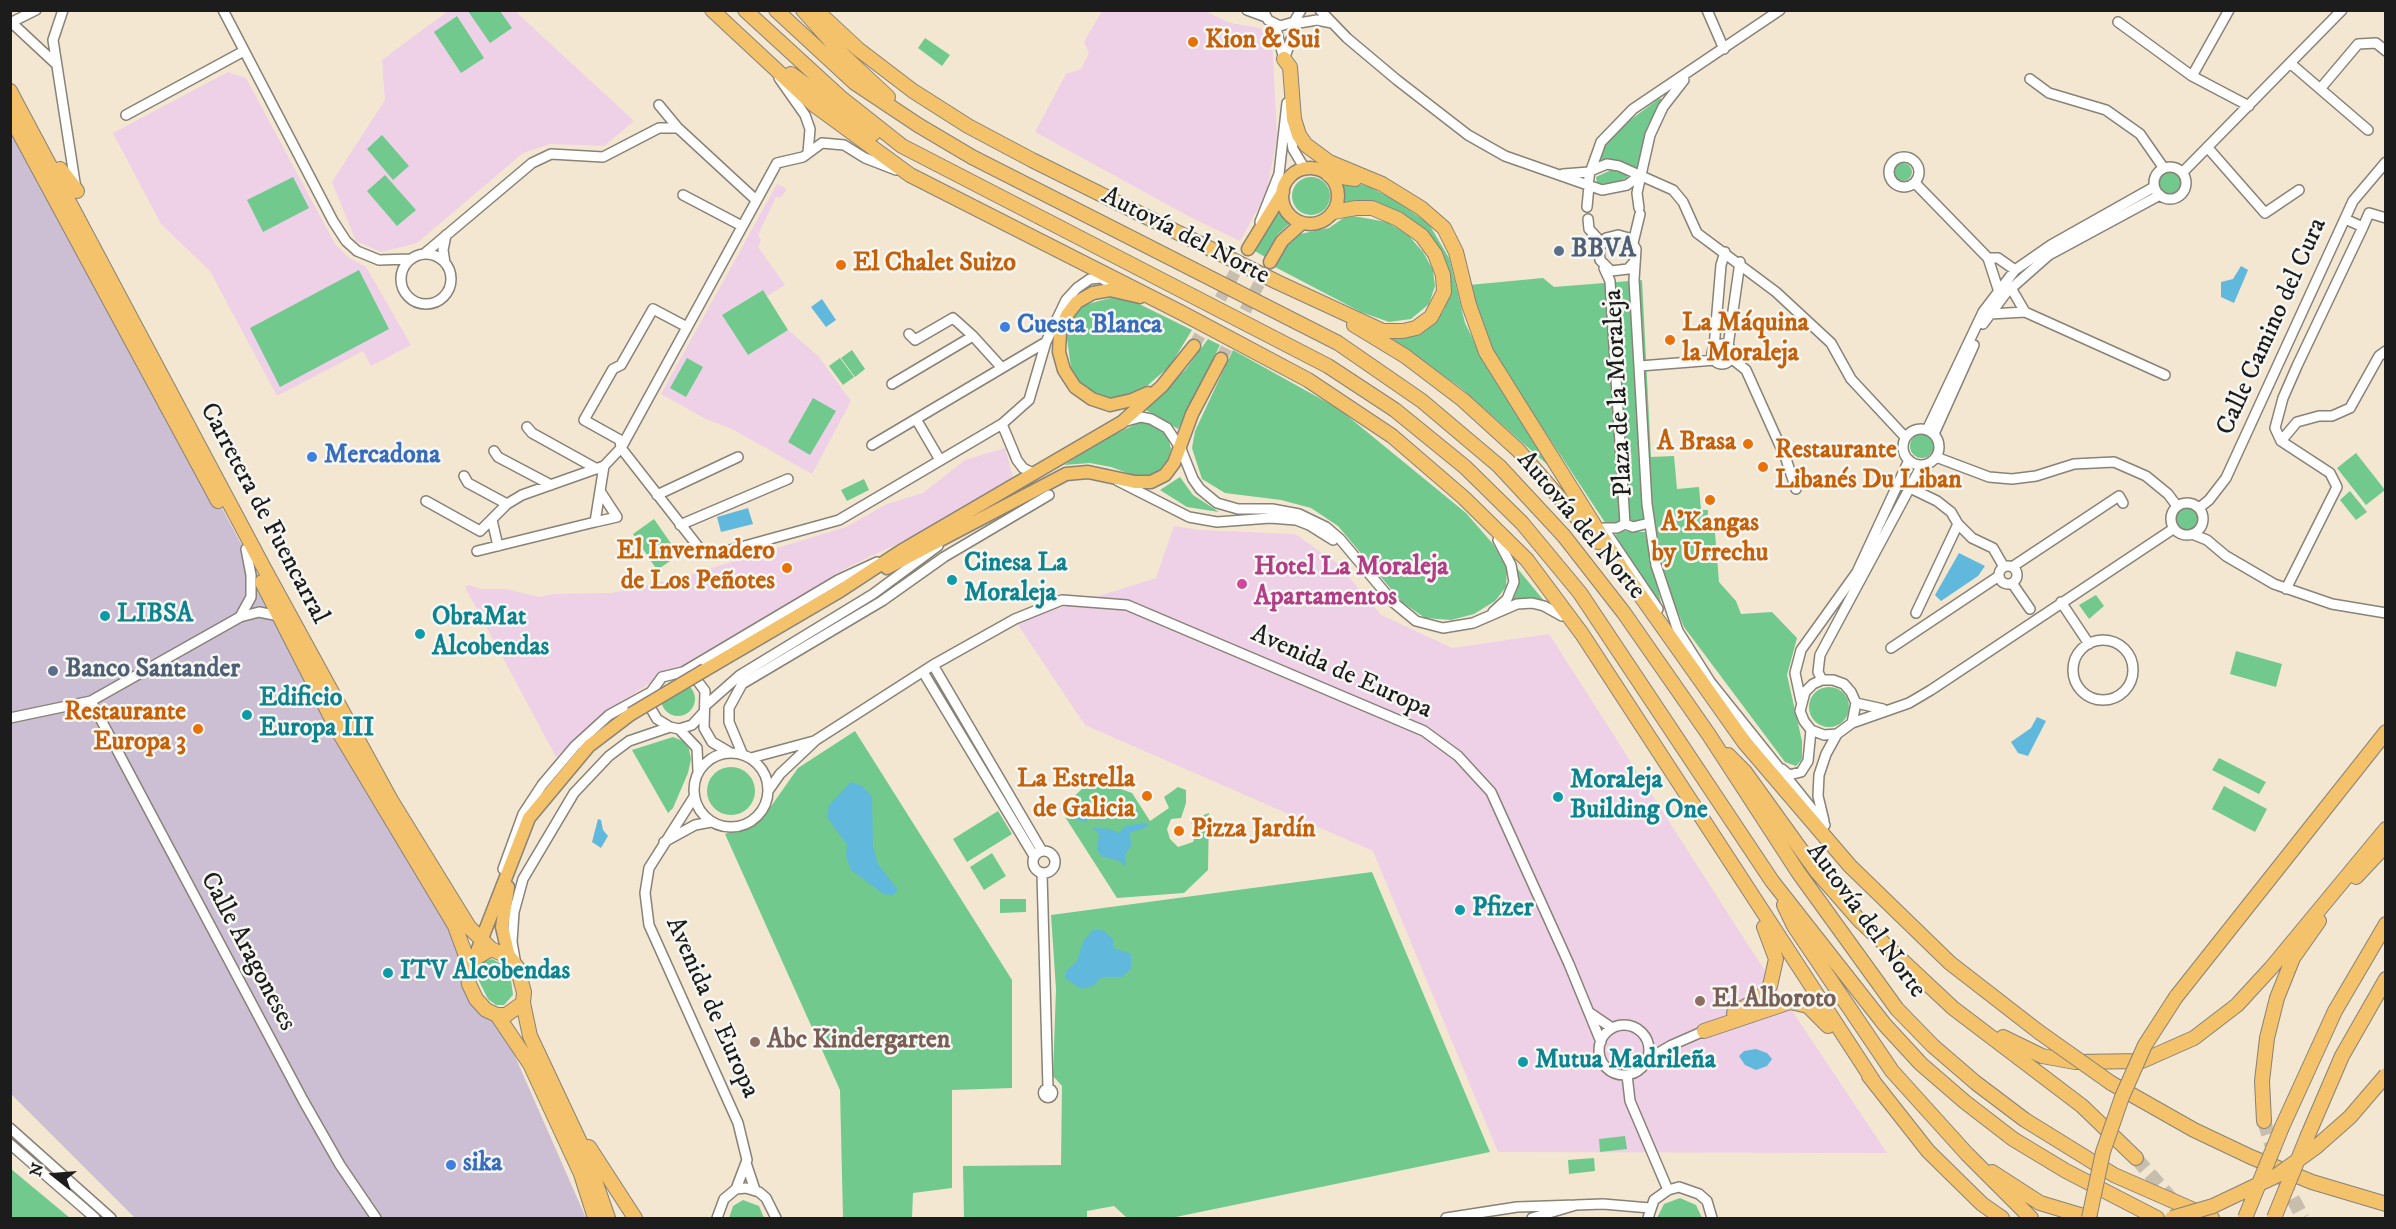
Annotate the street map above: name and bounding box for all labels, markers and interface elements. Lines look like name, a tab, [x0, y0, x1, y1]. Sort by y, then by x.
place label: Kion & Sui	[1205, 26, 1320, 58]
marker: Kion & Sui	[1186, 35, 1200, 49]
street label: Autovía del Norte	[1096, 181, 1274, 293]
street label: Calle Camino del Cura	[2211, 214, 2335, 440]
place label: BBVA	[1571, 235, 1636, 267]
marker: BBVA	[1552, 244, 1566, 258]
place label: El Chalet Suizo	[853, 249, 1016, 281]
marker: El Chalet Suizo	[834, 258, 848, 272]
street label: Plaza de la Moraleja	[1599, 288, 1641, 498]
place label: La Máquina la Moraleja	[1682, 309, 1809, 370]
place label: Cuesta Blanca	[1017, 311, 1162, 343]
marker: Cuesta Blanca	[998, 320, 1012, 334]
marker: La Máquina la Moraleja	[1663, 333, 1677, 347]
street label: Carretera de Fuencarral	[192, 398, 334, 630]
place label: A Brasa	[1657, 428, 1736, 460]
place label: Restaurante Libanés Du Liban	[1775, 436, 1962, 497]
marker: A Brasa	[1741, 437, 1755, 451]
place label: Mercadona	[324, 441, 440, 473]
street label: Autovía del Norte	[1509, 445, 1651, 607]
marker: Mercadona	[305, 450, 319, 464]
marker: Restaurante Libanés Du Liban	[1756, 460, 1770, 474]
marker: A'Kangas by Urrechu	[1703, 493, 1717, 507]
place label: A'Kangas by Urrechu	[1652, 509, 1768, 570]
place label: El Invernadero de Los Peñotes	[617, 537, 775, 598]
place label: Cinesa La Moraleja	[964, 549, 1067, 610]
place label: Hotel La Moraleja Apartamentos	[1254, 553, 1448, 614]
marker: El Invernadero de Los Peñotes	[780, 561, 794, 575]
marker: Cinesa La Moraleja	[945, 573, 959, 587]
marker: Hotel La Moraleja Apartamentos	[1235, 577, 1249, 591]
place label: LIBSA	[117, 600, 193, 632]
place label: ObraMat Alcobendas	[432, 603, 549, 664]
marker: LIBSA	[98, 609, 112, 623]
street label: Avenida de Europa	[1246, 619, 1436, 727]
marker: ObraMat Alcobendas	[413, 627, 427, 641]
place label: Banco Santander	[65, 655, 240, 687]
marker: Banco Santander	[46, 664, 60, 678]
place label: Edificio Europa III	[259, 684, 374, 746]
place label: Restaurante Europa 3	[64, 698, 186, 760]
marker: Edificio Europa III	[240, 708, 254, 722]
marker: Restaurante Europa 3	[191, 722, 205, 736]
place label: La Estrella de Galicia	[1017, 765, 1135, 826]
place label: Moraleja Building One	[1570, 766, 1708, 828]
marker: La Estrella de Galicia	[1140, 789, 1154, 803]
marker: Moraleja Building One	[1551, 790, 1565, 804]
place label: Pizza Jardín	[1191, 815, 1316, 847]
marker: Pizza Jardín	[1172, 824, 1186, 838]
street label: Autovía del Norte	[1798, 837, 1932, 1005]
street label: Calle Aragoneses	[192, 867, 302, 1037]
place label: Pfizer	[1472, 894, 1533, 926]
marker: Pfizer	[1453, 903, 1467, 917]
street label: Avenida de Europa	[657, 913, 765, 1103]
place label: ITV Alcobendas	[400, 957, 570, 989]
marker: ITV Alcobendas	[381, 966, 395, 980]
place label: El Alboroto	[1712, 985, 1836, 1017]
marker: El Alboroto	[1693, 994, 1707, 1008]
place label: Abc Kindergarten	[767, 1026, 950, 1058]
marker: Abc Kindergarten	[748, 1035, 762, 1049]
place label: Mutua Madrileña	[1535, 1046, 1716, 1078]
marker: Mutua Madrileña	[1516, 1055, 1530, 1069]
north arrow	[24, 1145, 84, 1205]
place label: sika	[463, 1149, 502, 1181]
marker: sika	[444, 1158, 458, 1172]
text: N	[25, 1161, 48, 1179]

